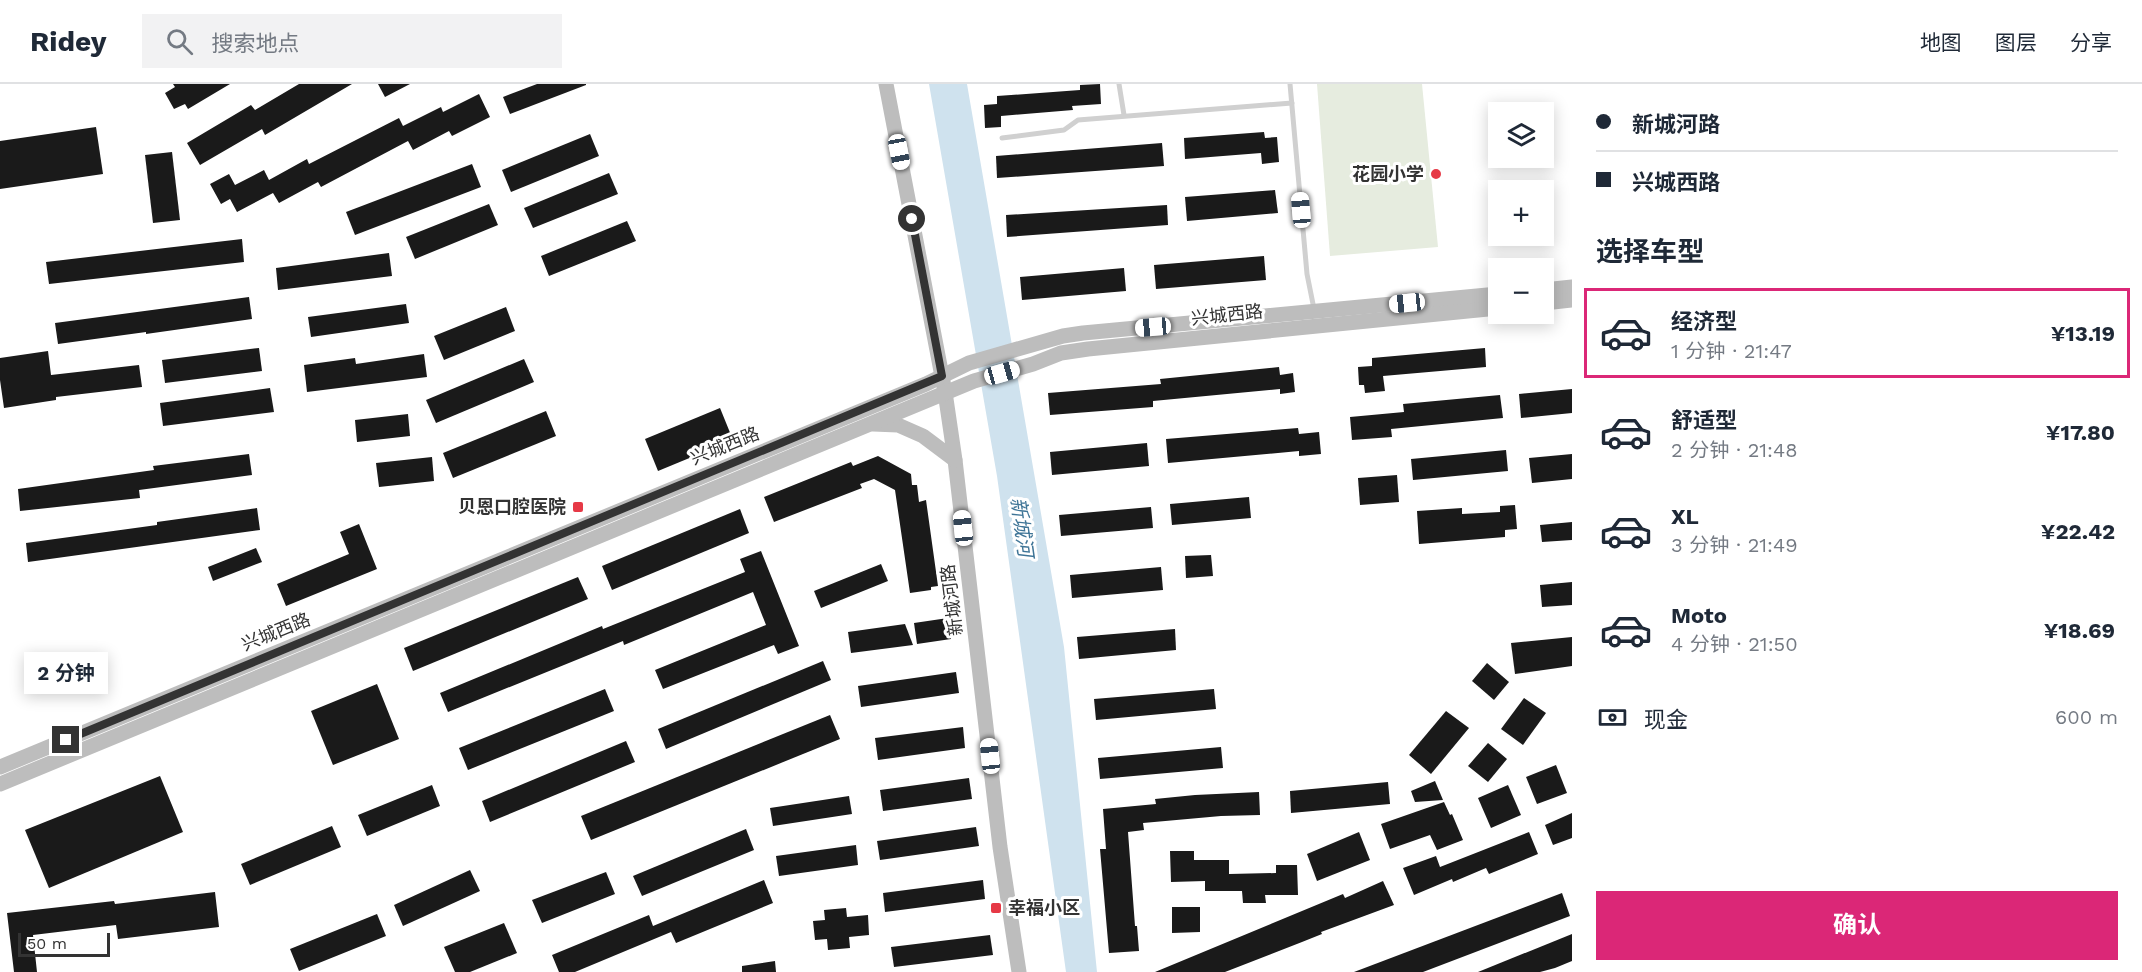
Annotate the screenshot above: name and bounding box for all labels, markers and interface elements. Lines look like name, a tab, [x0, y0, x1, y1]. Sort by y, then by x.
search box	[142, 14, 562, 68]
text: Ridey	[30, 25, 106, 58]
icon: search	[163, 25, 196, 58]
text: 地图	[1920, 30, 1962, 55]
text: 图层	[1995, 30, 2037, 55]
text: 分享	[2070, 30, 2112, 55]
text: 搜索地点	[211, 31, 299, 56]
map controls	[1488, 102, 1554, 324]
button: layers	[1488, 102, 1554, 168]
text: 新城河路	[1632, 112, 1720, 137]
car	[887, 133, 911, 171]
place label: 花园小学	[1352, 163, 1424, 184]
marker: 花园小学	[1429, 167, 1443, 181]
text: 兴城西路	[1632, 170, 1720, 195]
button: +	[1488, 180, 1554, 246]
car	[1290, 191, 1312, 229]
route start	[898, 205, 925, 232]
text: 选择车型	[1596, 236, 1704, 268]
button: −	[1488, 258, 1554, 324]
car	[1388, 292, 1426, 314]
street label: 兴城西路	[1190, 300, 1264, 329]
icon: car	[1599, 306, 1653, 360]
text: 经济型	[1671, 309, 1737, 334]
car	[1134, 316, 1172, 338]
text: ¥13.19	[2051, 321, 2115, 346]
text: 1 分钟 · 21:47	[1671, 339, 1792, 363]
car	[982, 359, 1022, 387]
icon: car	[1599, 405, 1653, 459]
text: 舒适型	[1671, 408, 1737, 433]
text: ¥17.80	[2046, 420, 2115, 445]
street label: 兴城西路	[688, 422, 762, 469]
text: 2 分钟 · 21:48	[1671, 438, 1798, 462]
place label: 贝恩口腔医院	[458, 496, 566, 517]
water label: 新城河	[1006, 496, 1039, 562]
marker: 贝恩口腔医院	[571, 500, 585, 514]
icon: car	[1599, 504, 1653, 558]
text: XL	[1671, 504, 1699, 529]
car	[952, 509, 974, 547]
text: ¥22.42	[2041, 519, 2115, 544]
text: 3 分钟 · 21:49	[1671, 533, 1798, 557]
street label: 新城河路	[937, 563, 966, 637]
icon: car	[1599, 603, 1653, 657]
text: Moto	[1671, 603, 1727, 628]
street label: 兴城西路	[239, 608, 313, 655]
text: ¥18.69	[2044, 618, 2115, 643]
text: 4 分钟 · 21:50	[1671, 632, 1798, 656]
callout: 2 分钟	[24, 653, 108, 695]
text: 2 分钟	[37, 661, 95, 685]
icon: cash	[1596, 701, 1629, 734]
text: 600 m	[2055, 705, 2118, 729]
text: 现金	[1644, 707, 1688, 732]
route end	[52, 726, 79, 753]
car	[979, 737, 1001, 775]
button: 确认	[1596, 891, 2118, 960]
place label: 幸福小区	[1008, 897, 1080, 918]
marker: 幸福小区	[989, 901, 1003, 915]
scale bar	[18, 930, 110, 958]
text: 50 m	[27, 934, 67, 953]

